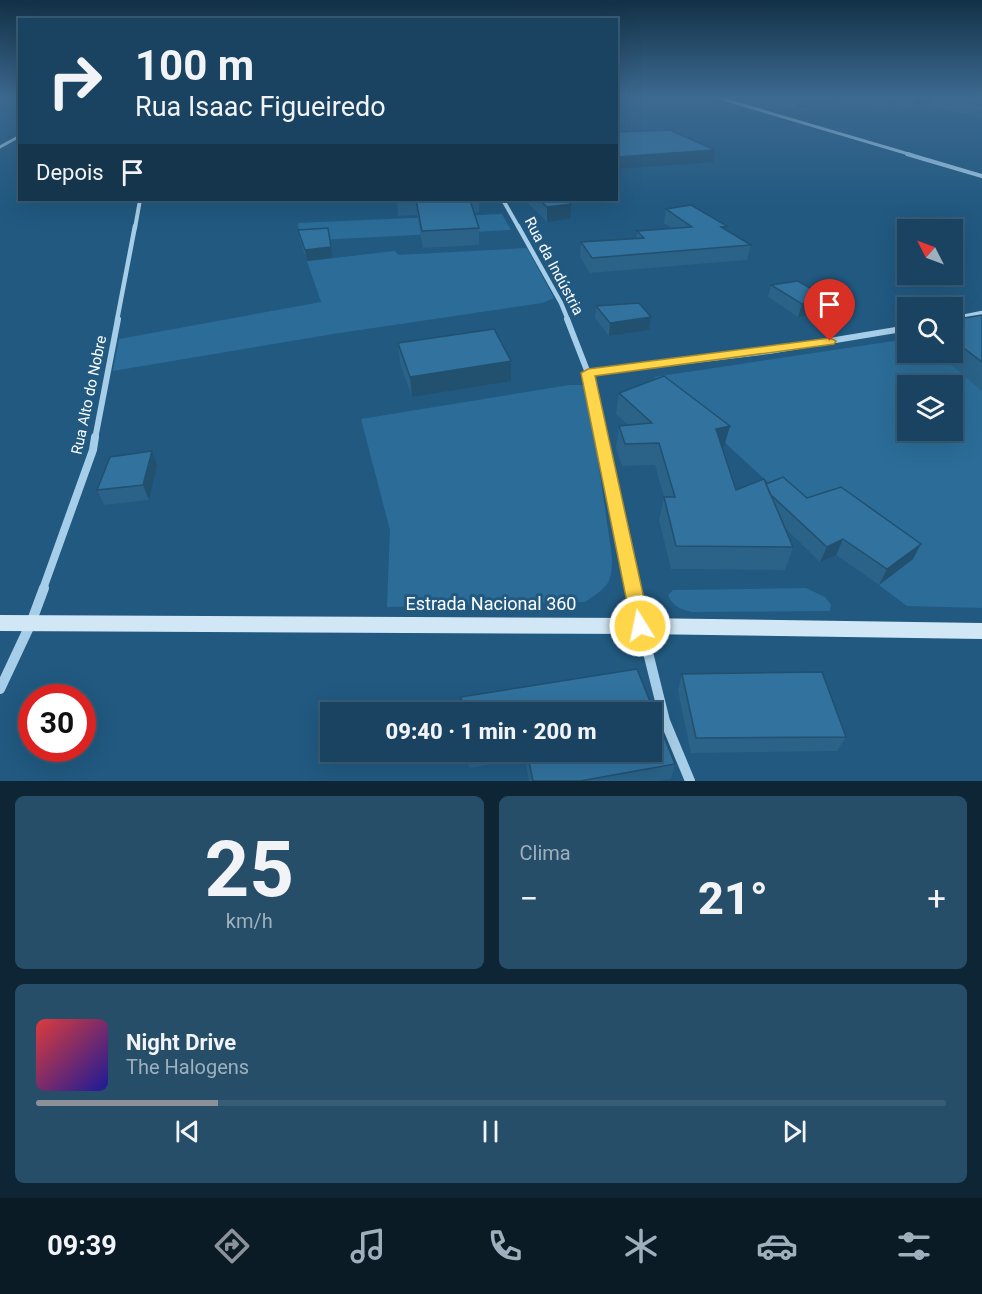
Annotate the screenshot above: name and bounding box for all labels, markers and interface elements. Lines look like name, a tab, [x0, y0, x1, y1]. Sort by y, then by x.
text: 100 m	[135, 41, 254, 90]
icon: right	[36, 42, 114, 120]
text: Rua Isaac Figueiredo	[135, 91, 386, 123]
icon: arrive	[116, 156, 149, 189]
text: Depois	[36, 160, 104, 185]
street label: Rua da Indústria	[521, 214, 587, 318]
north arrow	[897, 219, 963, 285]
map controls	[897, 219, 963, 441]
pin	[804, 279, 855, 341]
icon: arrive	[813, 288, 846, 321]
button: search	[897, 297, 963, 363]
street label: Rua Alto do Nobre	[68, 334, 110, 456]
button: layers	[897, 375, 963, 441]
street label: Estrada Nacional 360	[406, 593, 576, 614]
position arrow	[608, 594, 672, 658]
speed limit sign: 30	[18, 684, 96, 762]
text: 09:40 · 1 min · 200 m	[386, 719, 596, 744]
text: 25	[204, 824, 294, 915]
text: Clima	[520, 841, 571, 865]
text: 21°	[698, 872, 768, 925]
text: −	[520, 879, 538, 918]
text: +	[927, 879, 946, 918]
text: km/h	[226, 909, 273, 933]
text: Night Drive	[126, 1030, 236, 1055]
text: The Halogens	[126, 1055, 249, 1079]
icon: previous	[171, 1115, 204, 1148]
icon: pause	[474, 1115, 507, 1148]
icon: next	[778, 1115, 811, 1148]
icon: directions	[211, 1225, 253, 1267]
icon: music	[347, 1225, 389, 1267]
icon: phone	[484, 1225, 526, 1267]
icon: climate	[620, 1225, 662, 1267]
icon: car	[756, 1225, 798, 1267]
icon: filters	[893, 1225, 935, 1267]
text: 09:39	[47, 1230, 117, 1262]

